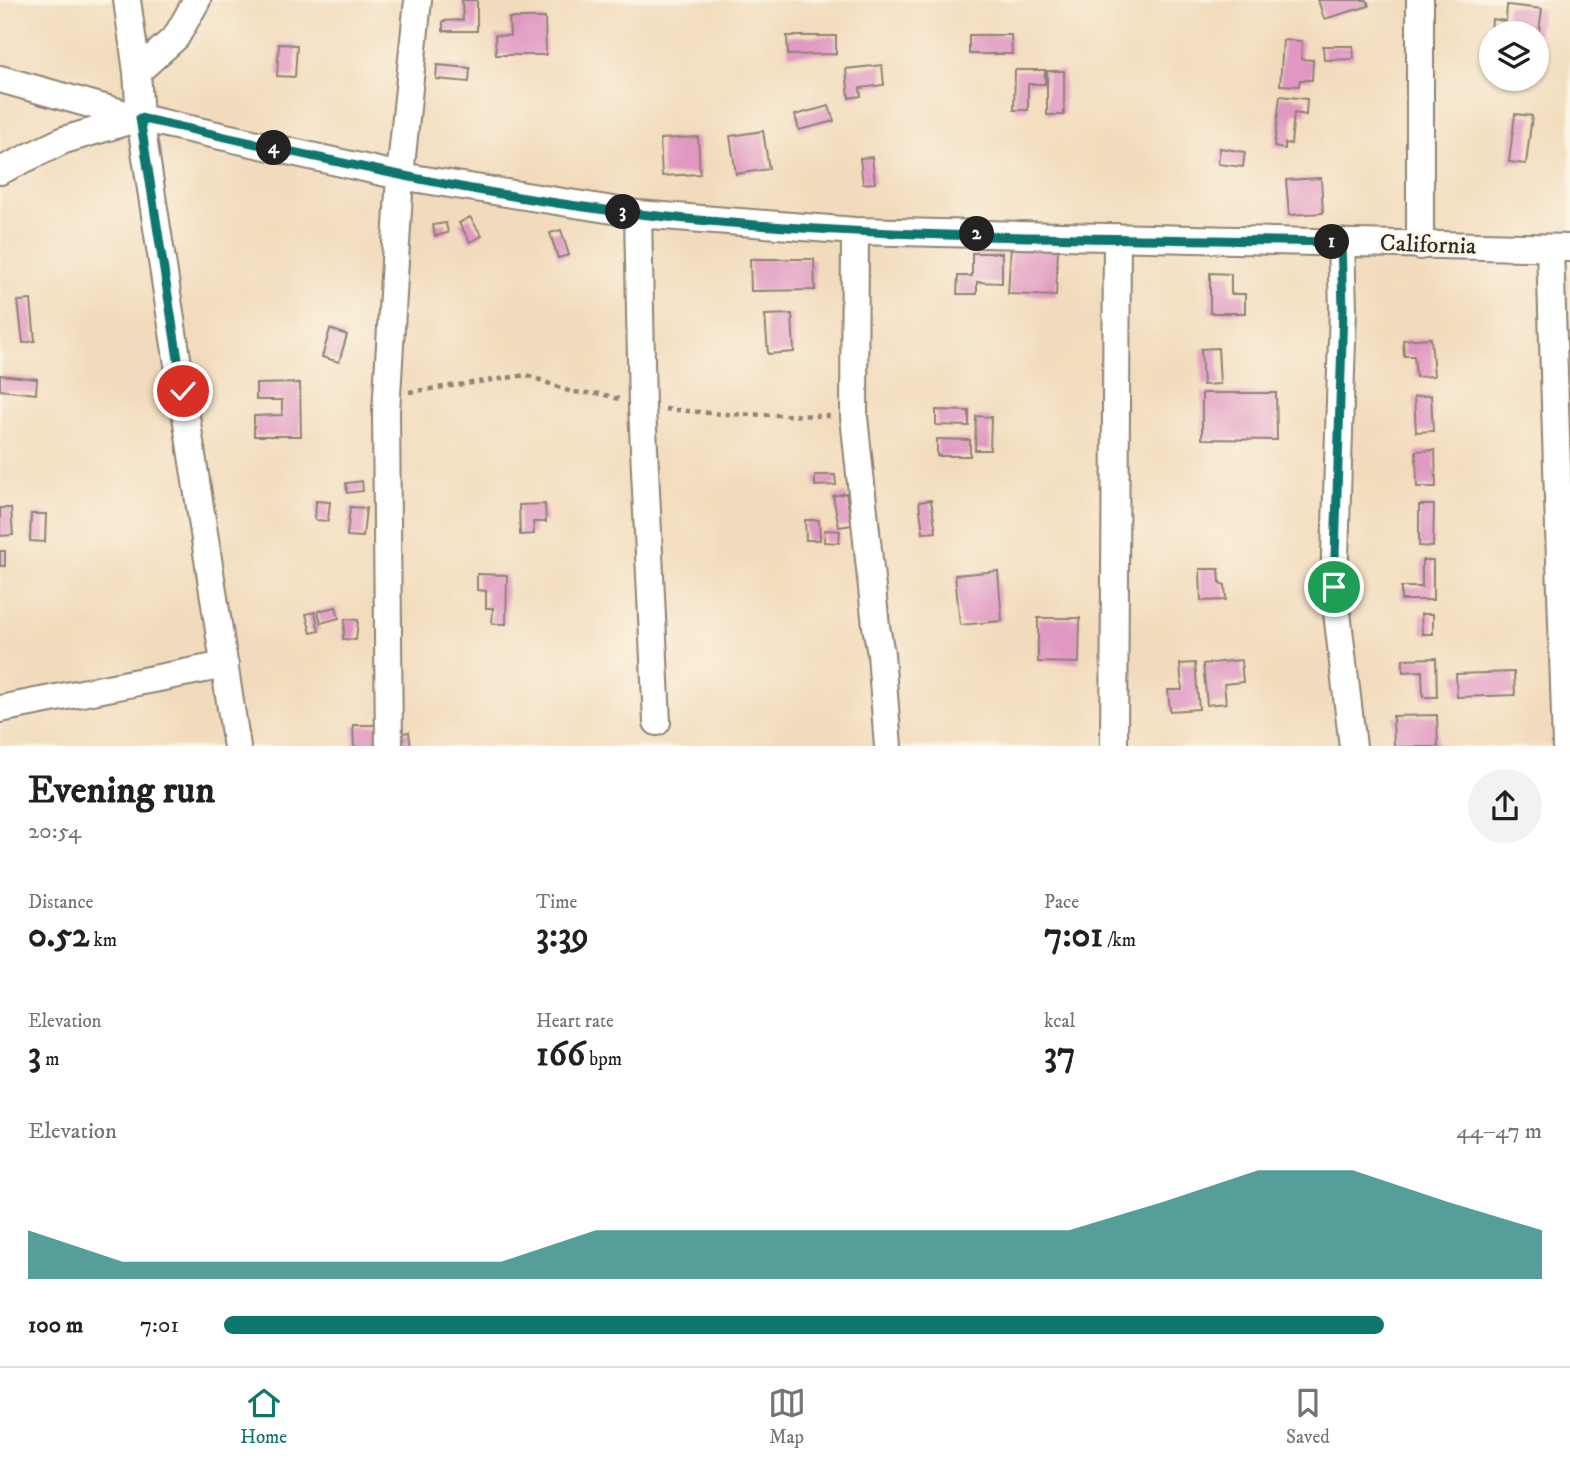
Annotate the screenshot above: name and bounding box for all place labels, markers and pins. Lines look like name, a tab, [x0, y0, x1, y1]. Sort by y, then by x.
pin: 4	[256, 130, 292, 166]
pin: 3	[606, 194, 640, 230]
pin: 2	[960, 216, 995, 252]
pin: 1	[1314, 224, 1350, 260]
pin	[153, 361, 213, 421]
pin	[1304, 557, 1364, 617]

